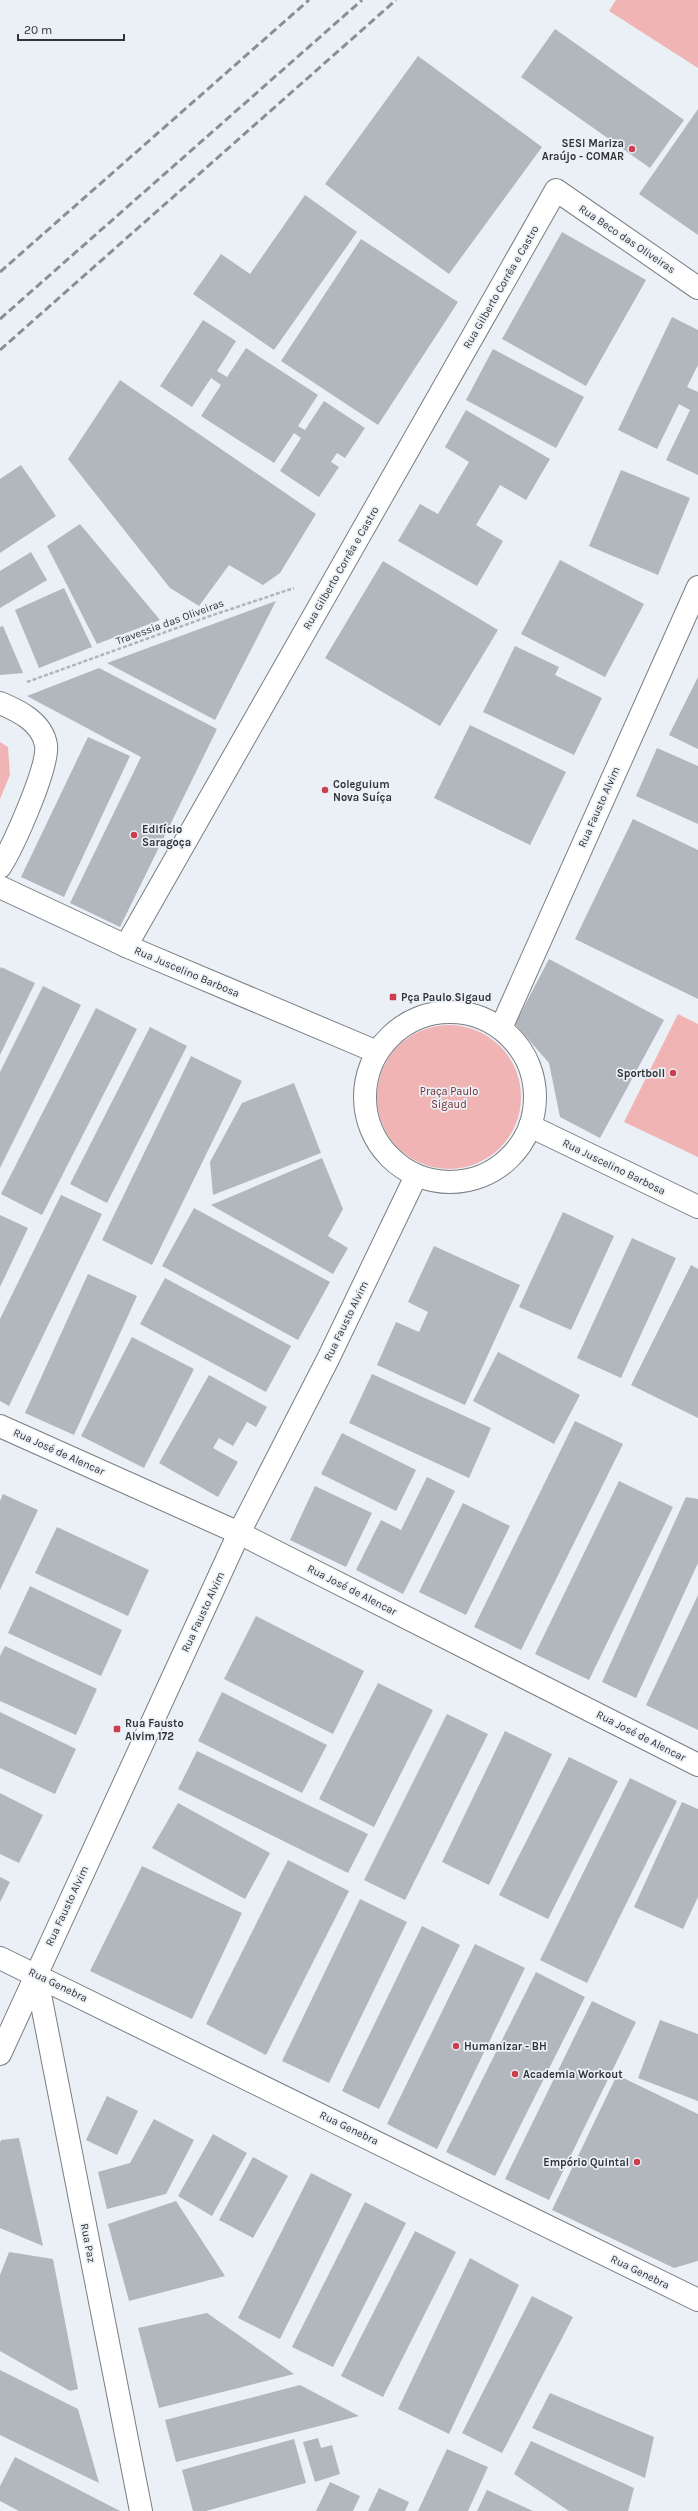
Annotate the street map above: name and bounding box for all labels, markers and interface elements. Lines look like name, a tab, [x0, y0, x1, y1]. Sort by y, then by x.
scale bar	[18, 16, 124, 42]
text: 20 m	[24, 23, 52, 37]
place label: SESI Mariza Araújo - COMAR	[542, 137, 624, 163]
marker: SESI Mariza Araújo - COMAR	[627, 144, 637, 154]
street label: Rua Beco das Oliveiras	[576, 202, 678, 276]
street label: Rua Gilberto Corrêa e Castro	[460, 223, 542, 351]
street label: Rua Gilberto Corrêa e Castro	[300, 504, 382, 632]
street label: Travessia das Oliveiras	[114, 596, 226, 648]
street label: Rua Fausto Alvim	[575, 764, 623, 850]
place label: Coleguium Nova Suíça	[333, 778, 392, 804]
marker: Coleguium Nova Suíça	[320, 785, 330, 795]
place label: Edifício Saragoça	[142, 823, 191, 849]
marker: Edifício Saragoça	[129, 830, 139, 840]
street label: Rua Juscelino Barbosa	[132, 944, 242, 1000]
place label: Pça Paulo Sigaud	[401, 991, 492, 1004]
marker: Pça Paulo Sigaud	[388, 992, 398, 1002]
place label: Sportboll	[617, 1067, 665, 1080]
marker: Sportboll	[668, 1068, 678, 1078]
park label: Praça Paulo Sigaud	[420, 1085, 478, 1111]
street label: Rua Juscelino Barbosa	[560, 1136, 668, 1198]
street label: Rua Fausto Alvim	[321, 1279, 371, 1363]
street label: Rua José de Alencar	[11, 1426, 107, 1478]
street label: Rua José de Alencar	[305, 1562, 399, 1618]
street label: Rua Fausto Alvim	[179, 1570, 227, 1654]
street label: Rua José de Alencar	[594, 1708, 688, 1764]
place label: Rua Fausto Alvim 172	[125, 1717, 184, 1743]
marker: Rua Fausto Alvim 172	[112, 1724, 122, 1734]
street label: Rua Fausto Alvim	[43, 1864, 91, 1948]
street label: Rua Genebra	[27, 1965, 89, 2005]
place label: Humanizar - BH	[464, 2040, 547, 2053]
marker: Humanizar - BH	[451, 2041, 461, 2051]
place label: Academia Workout	[523, 2068, 623, 2081]
marker: Academia Workout	[510, 2069, 520, 2079]
street label: Rua Genebra	[318, 2108, 380, 2148]
place label: Empório Quintal	[543, 2156, 629, 2169]
marker: Empório Quintal	[632, 2157, 642, 2167]
street label: Rua Paz	[78, 2222, 98, 2264]
street label: Rua Genebra	[609, 2252, 671, 2292]

